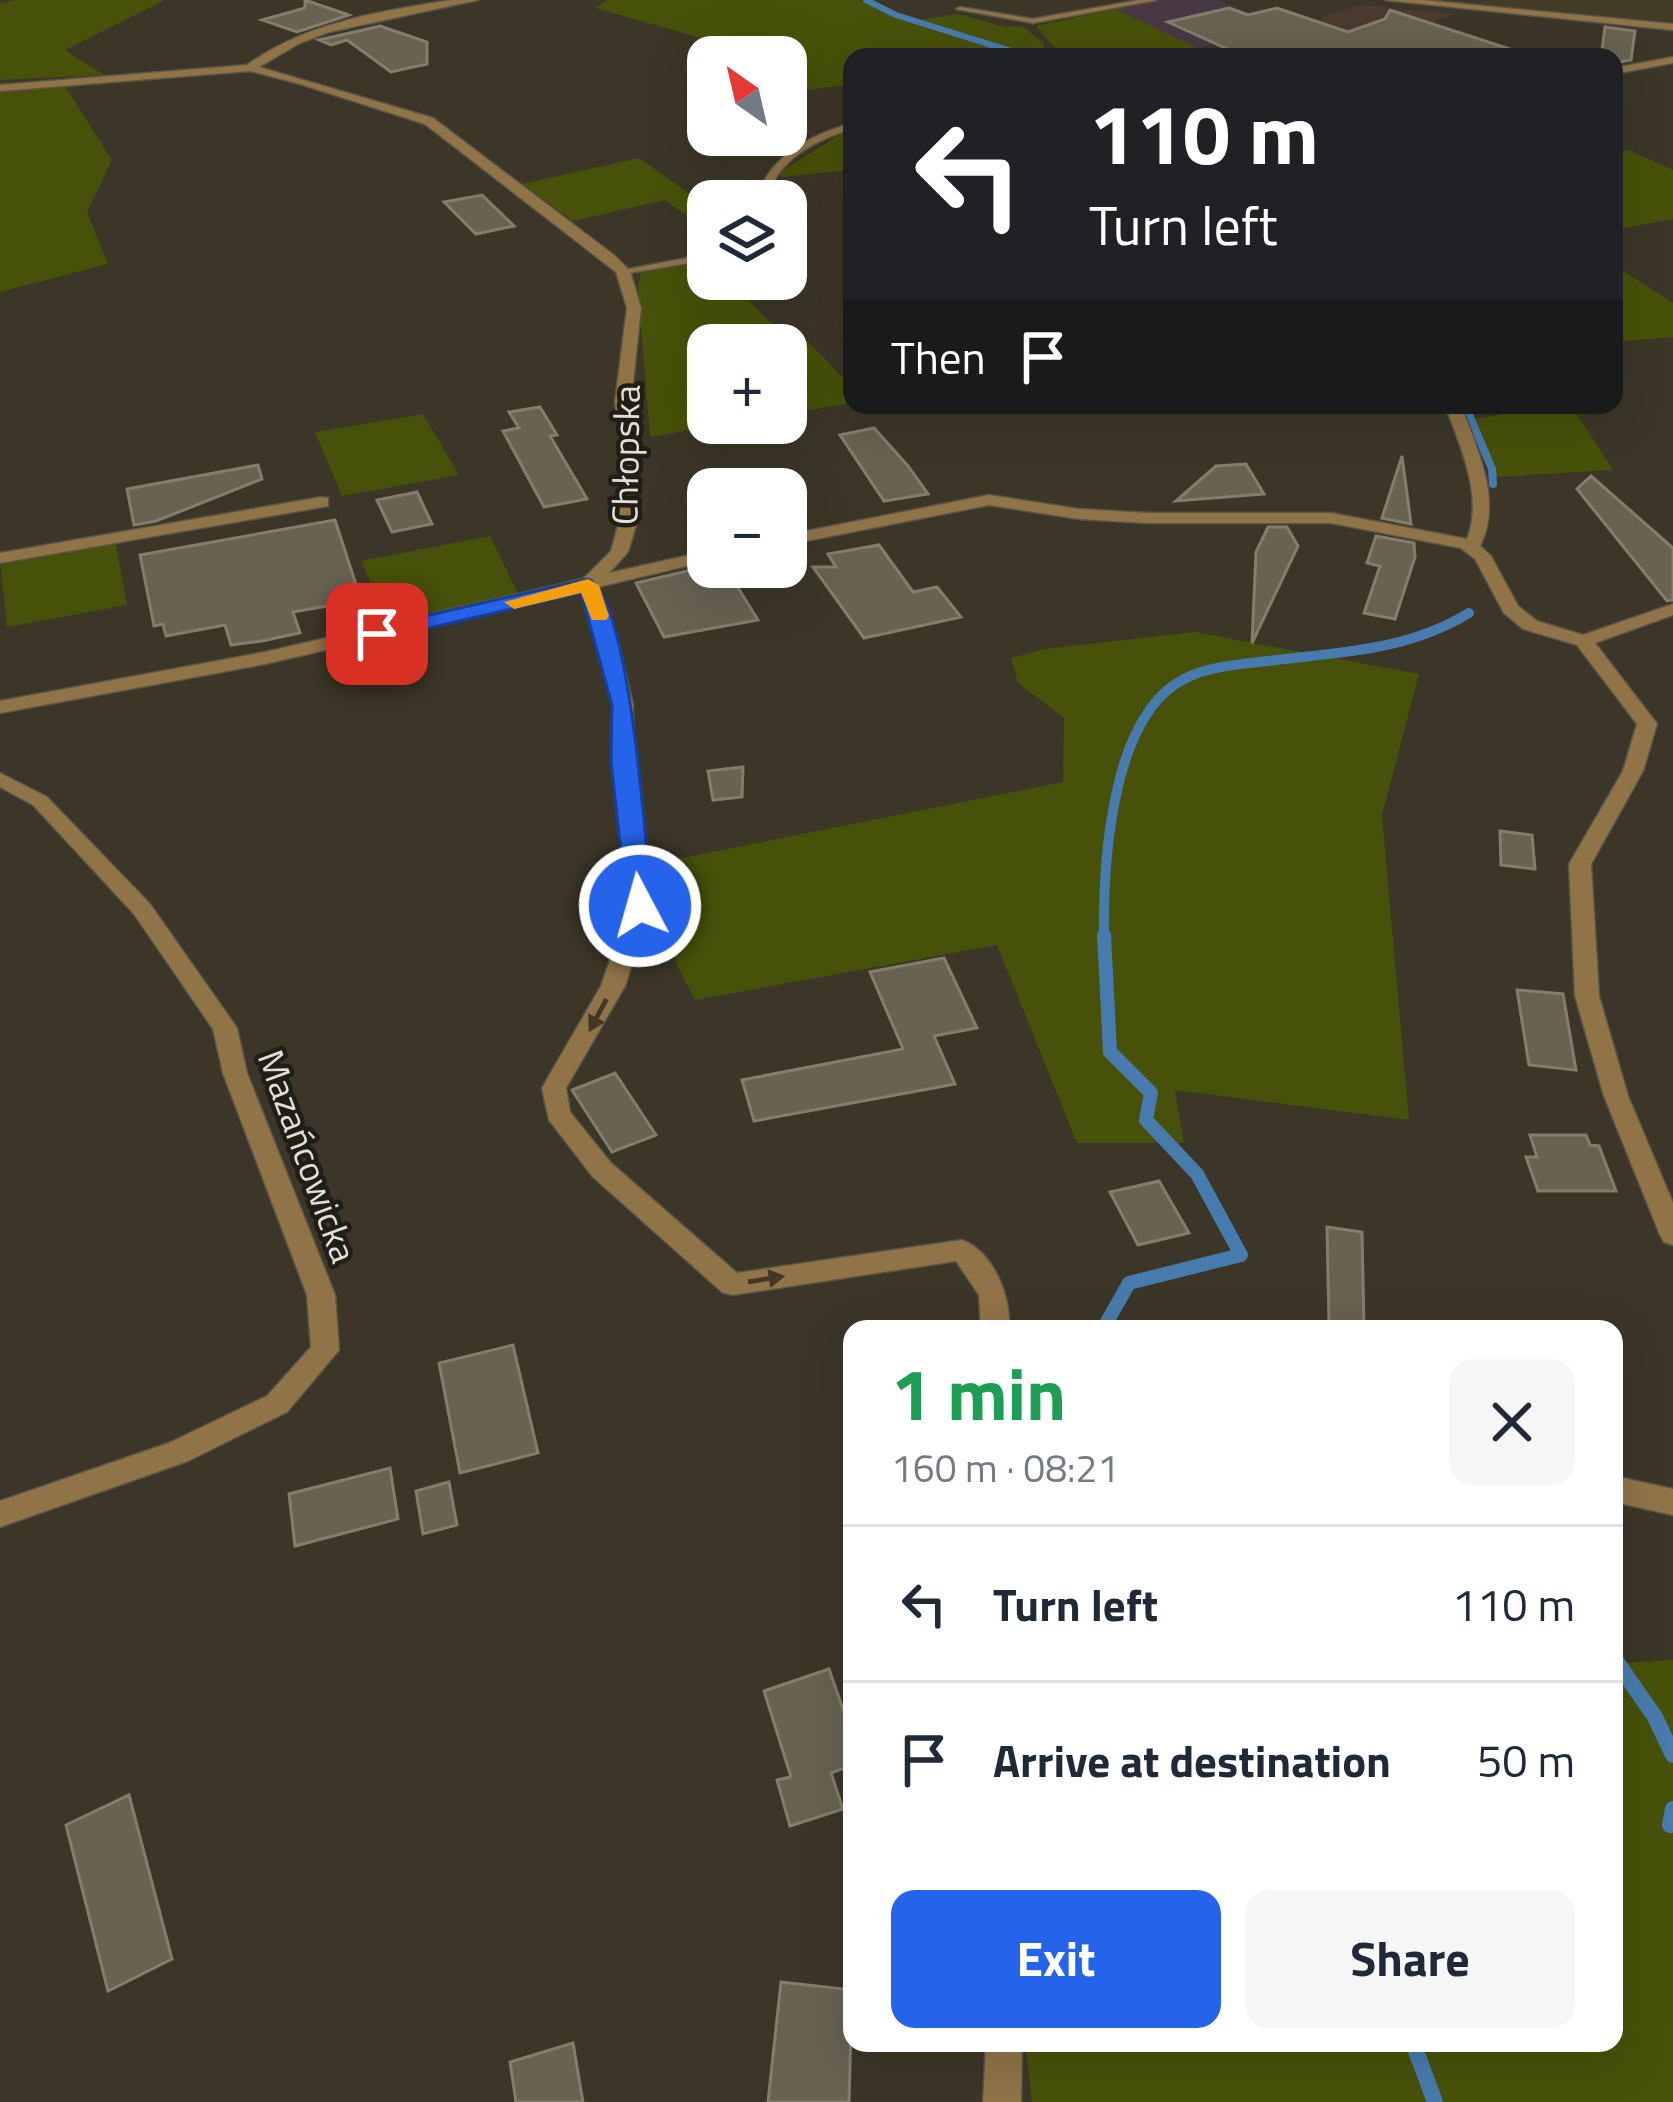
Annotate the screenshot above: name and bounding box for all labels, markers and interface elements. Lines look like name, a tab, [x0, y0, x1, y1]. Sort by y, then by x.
north arrow	[687, 36, 807, 156]
map controls	[687, 36, 807, 588]
text: 110 m	[1089, 69, 1319, 197]
icon: left	[891, 96, 1047, 252]
button: layers	[687, 180, 807, 300]
text: Turn left	[1089, 184, 1278, 266]
text: Then	[891, 323, 986, 391]
button: +	[687, 324, 807, 444]
icon: arrive	[1010, 324, 1076, 390]
street label: Chłopska	[596, 385, 654, 525]
button: −	[687, 468, 807, 588]
pin	[326, 583, 428, 685]
icon: arrive	[344, 601, 410, 667]
position arrow	[577, 843, 703, 969]
one-way arrow	[588, 997, 609, 1032]
street label: Mazańcowicka	[244, 1042, 372, 1270]
one-way arrow	[747, 1269, 785, 1288]
text: 1 min	[891, 1338, 1066, 1448]
button: close	[1449, 1359, 1575, 1485]
text: 160 m · 08:21	[891, 1438, 1119, 1497]
text: Turn left	[993, 1570, 1158, 1638]
text: 110 m	[1452, 1570, 1575, 1638]
icon: left	[891, 1571, 957, 1637]
text: Arrive at destination	[993, 1726, 1391, 1794]
text: 50 m	[1477, 1726, 1575, 1794]
icon: arrive	[891, 1727, 957, 1793]
button: Exit	[891, 1890, 1221, 2028]
button: Share	[1245, 1890, 1575, 2028]

